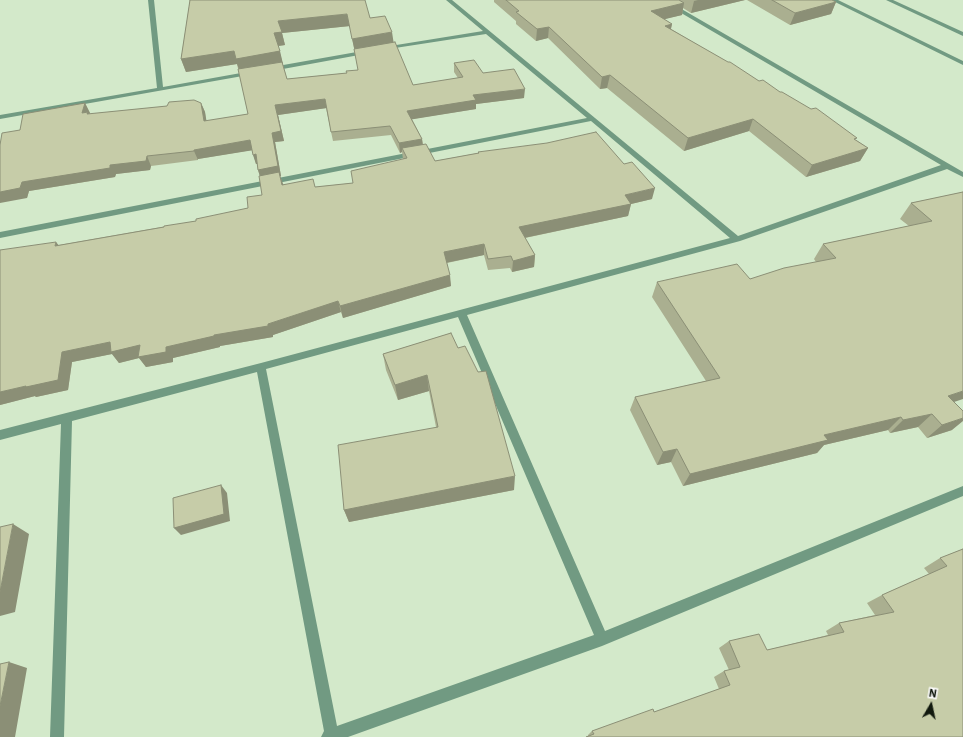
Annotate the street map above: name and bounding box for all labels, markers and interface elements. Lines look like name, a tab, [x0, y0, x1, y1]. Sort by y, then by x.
north arrow	[911, 685, 951, 725]
text: N	[928, 686, 938, 701]

